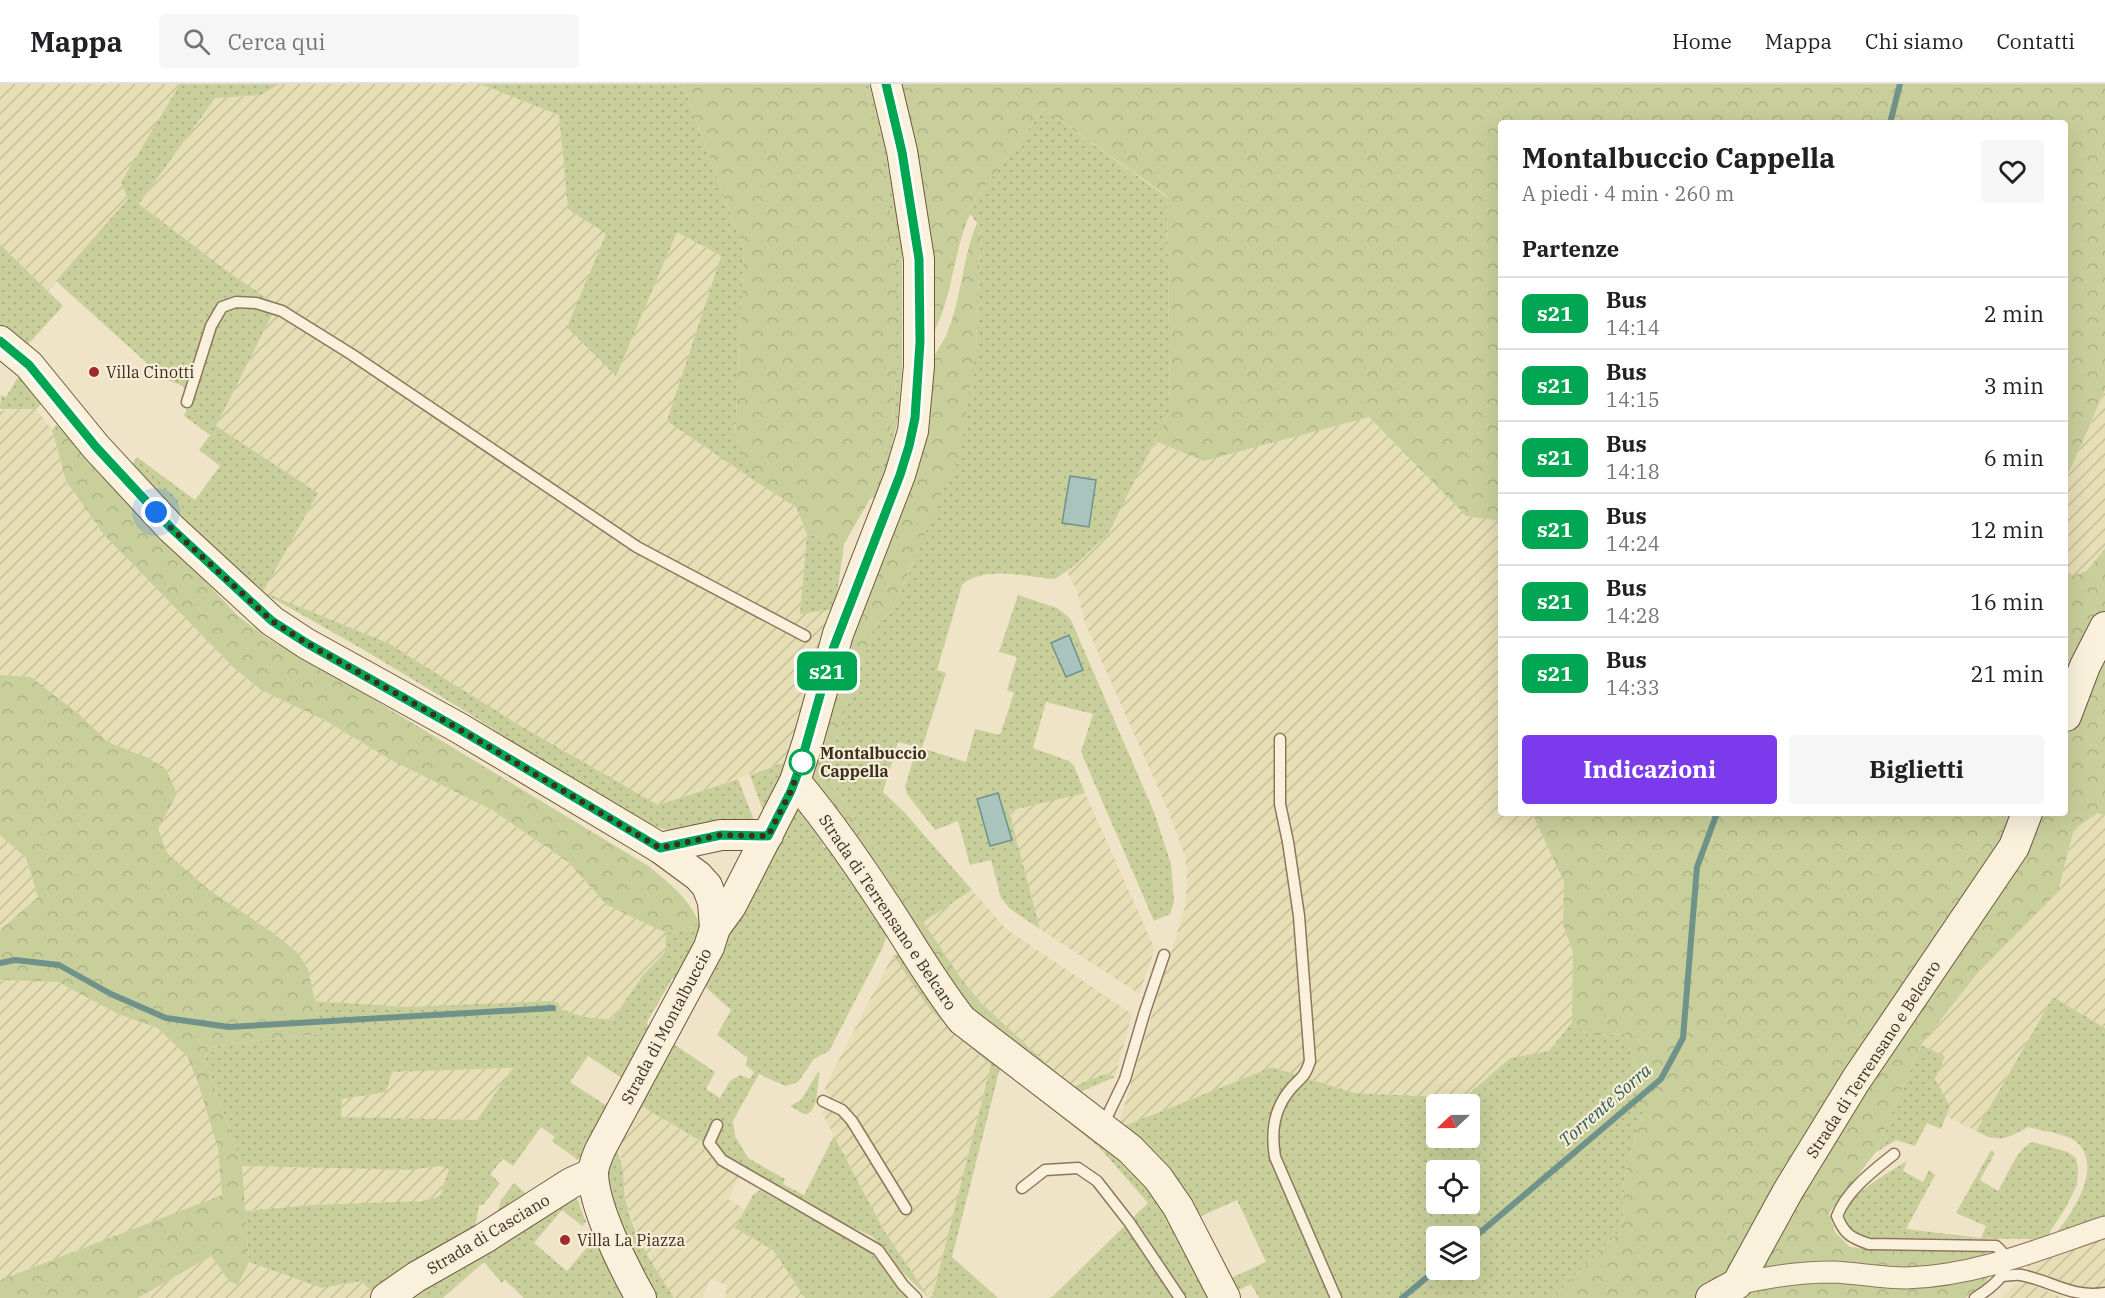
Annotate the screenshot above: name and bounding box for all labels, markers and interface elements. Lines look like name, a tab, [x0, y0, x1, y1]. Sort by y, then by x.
search box	[159, 14, 579, 68]
text: Mappa	[30, 23, 123, 60]
icon: search	[180, 25, 213, 58]
text: Cerca qui	[228, 27, 326, 56]
text: Home	[1672, 27, 1732, 55]
text: Mappa	[1765, 27, 1832, 55]
text: Chi siamo	[1865, 27, 1963, 55]
text: Contatti	[1996, 27, 2075, 55]
text: Montalbuccio Cappella	[1522, 139, 1835, 176]
button: heart	[1981, 140, 2044, 203]
text: A piedi · 4 min · 260 m	[1522, 180, 1734, 207]
text: Partenze	[1522, 234, 1619, 263]
text: Bus	[1606, 285, 1647, 314]
text: s21	[1537, 299, 1573, 327]
text: 2 min	[1984, 299, 2044, 328]
text: 14:14	[1606, 314, 1660, 341]
text: Bus	[1606, 357, 1647, 386]
place label: Villa Cinotti	[106, 362, 194, 382]
marker: Villa Cinotti	[87, 365, 101, 379]
text: s21	[1537, 371, 1573, 399]
text: 3 min	[1984, 371, 2044, 400]
text: 14:15	[1606, 386, 1660, 413]
text: Bus	[1606, 429, 1647, 458]
text: s21	[1537, 443, 1573, 471]
text: 6 min	[1984, 443, 2044, 472]
text: 14:18	[1606, 458, 1660, 485]
your location	[141, 497, 171, 527]
text: Bus	[1606, 501, 1647, 530]
text: s21	[1537, 515, 1573, 543]
text: 12 min	[1971, 515, 2044, 544]
text: 14:24	[1606, 530, 1660, 557]
text: Bus	[1606, 573, 1647, 602]
text: s21	[1537, 587, 1573, 615]
text: 16 min	[1971, 587, 2044, 616]
text: 14:28	[1606, 602, 1660, 629]
text: Bus	[1606, 645, 1647, 674]
line badge: s21	[792, 652, 862, 690]
text: s21	[809, 657, 845, 685]
text: s21	[1537, 659, 1573, 687]
text: 21 min	[1971, 659, 2044, 688]
text: 14:33	[1606, 674, 1660, 701]
button: Indicazioni	[1522, 735, 1777, 804]
button: Biglietti	[1789, 735, 2044, 804]
place label: Montalbuccio Cappella	[820, 743, 927, 781]
marker: Montalbuccio Cappella	[789, 749, 815, 775]
street label: Strada di Terrensano e Belcaro	[815, 810, 961, 1014]
street label: Strada di Montalbuccio	[616, 945, 716, 1107]
street label: Strada di Terrensano e Belcaro	[1802, 956, 1944, 1162]
water label: Torrente Sorra	[1554, 1058, 1656, 1151]
north arrow	[1426, 1094, 1480, 1148]
map controls	[1426, 1094, 1480, 1280]
button: locate	[1426, 1160, 1480, 1214]
street label: Strada di Casciano	[423, 1189, 553, 1279]
button: layers	[1426, 1226, 1480, 1280]
place label: Villa La Piazza	[577, 1230, 685, 1250]
marker: Villa La Piazza	[558, 1233, 572, 1247]

